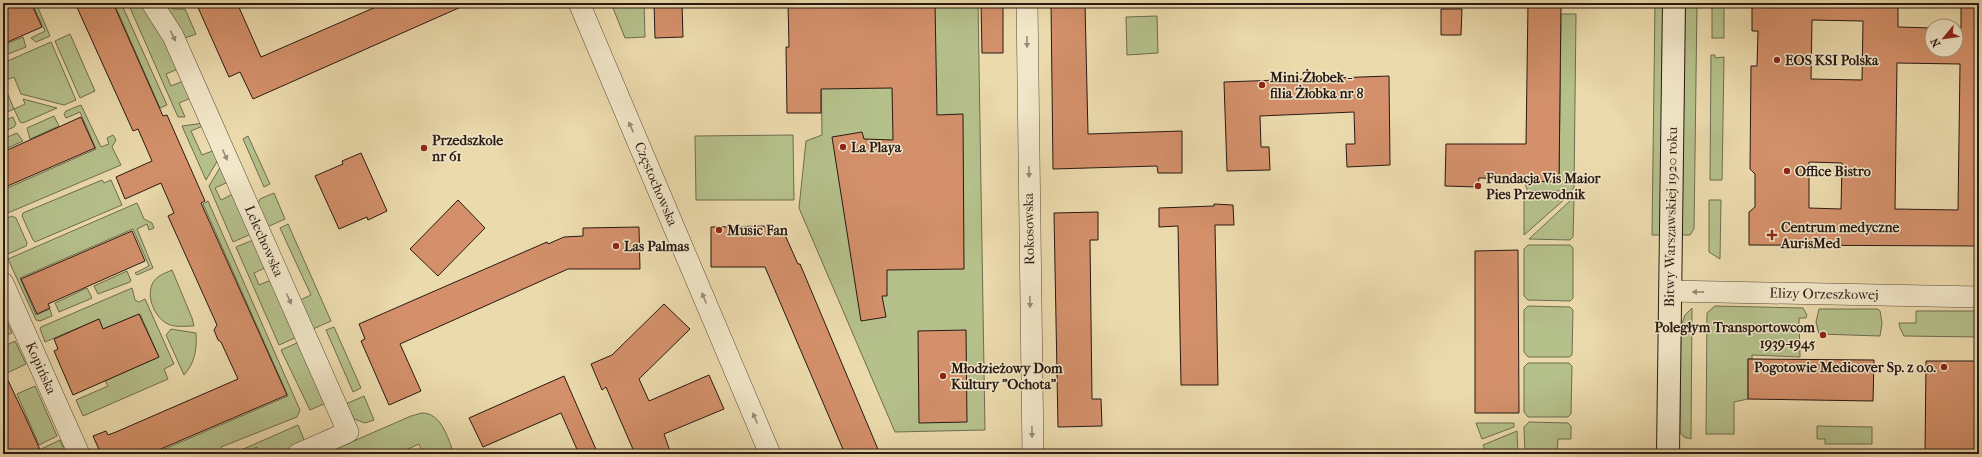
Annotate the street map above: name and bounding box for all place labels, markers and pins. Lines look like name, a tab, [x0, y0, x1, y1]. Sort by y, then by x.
place label: EOS KSI Polska	[1785, 52, 1879, 69]
marker: EOS KSI Polska	[1772, 55, 1782, 65]
place label: Mini Żłobek - filia Żłobka nr 8	[1269, 68, 1364, 102]
marker: Mini Żłobek - filia Żłobka nr 8	[1257, 80, 1267, 90]
place label: Przedszkole nr 61	[431, 132, 503, 165]
place label: La Playa	[851, 139, 902, 156]
marker: La Playa	[838, 142, 848, 152]
marker: Przedszkole nr 61	[419, 143, 429, 153]
place label: Office Bistro	[1795, 163, 1871, 180]
marker: Office Bistro	[1782, 166, 1792, 176]
place label: Fundacja Vis Maior Pies Przewodnik	[1485, 170, 1602, 203]
marker: Fundacja Vis Maior Pies Przewodnik	[1473, 181, 1483, 191]
place label: Centrum medyczne AurisMed	[1780, 219, 1900, 252]
place label: Music Fan	[726, 222, 789, 239]
marker: Music Fan	[714, 225, 724, 235]
marker: Centrum medyczne AurisMed	[1766, 229, 1778, 241]
place label: Las Palmas	[624, 238, 690, 255]
marker: Las Palmas	[611, 241, 621, 251]
place label: Poległym Transportowcom 1939-1945	[1654, 319, 1815, 352]
marker: Poległym Transportowcom 1939-1945	[1818, 330, 1828, 340]
place label: Pogotowie Medicover Sp. z o.o.	[1754, 359, 1936, 376]
place label: Młodzieżowy Dom Kultury "Ochota"	[950, 360, 1063, 393]
marker: Pogotowie Medicover Sp. z o.o.	[1939, 362, 1949, 372]
marker: Młodzieżowy Dom Kultury "Ochota"	[938, 371, 948, 381]

